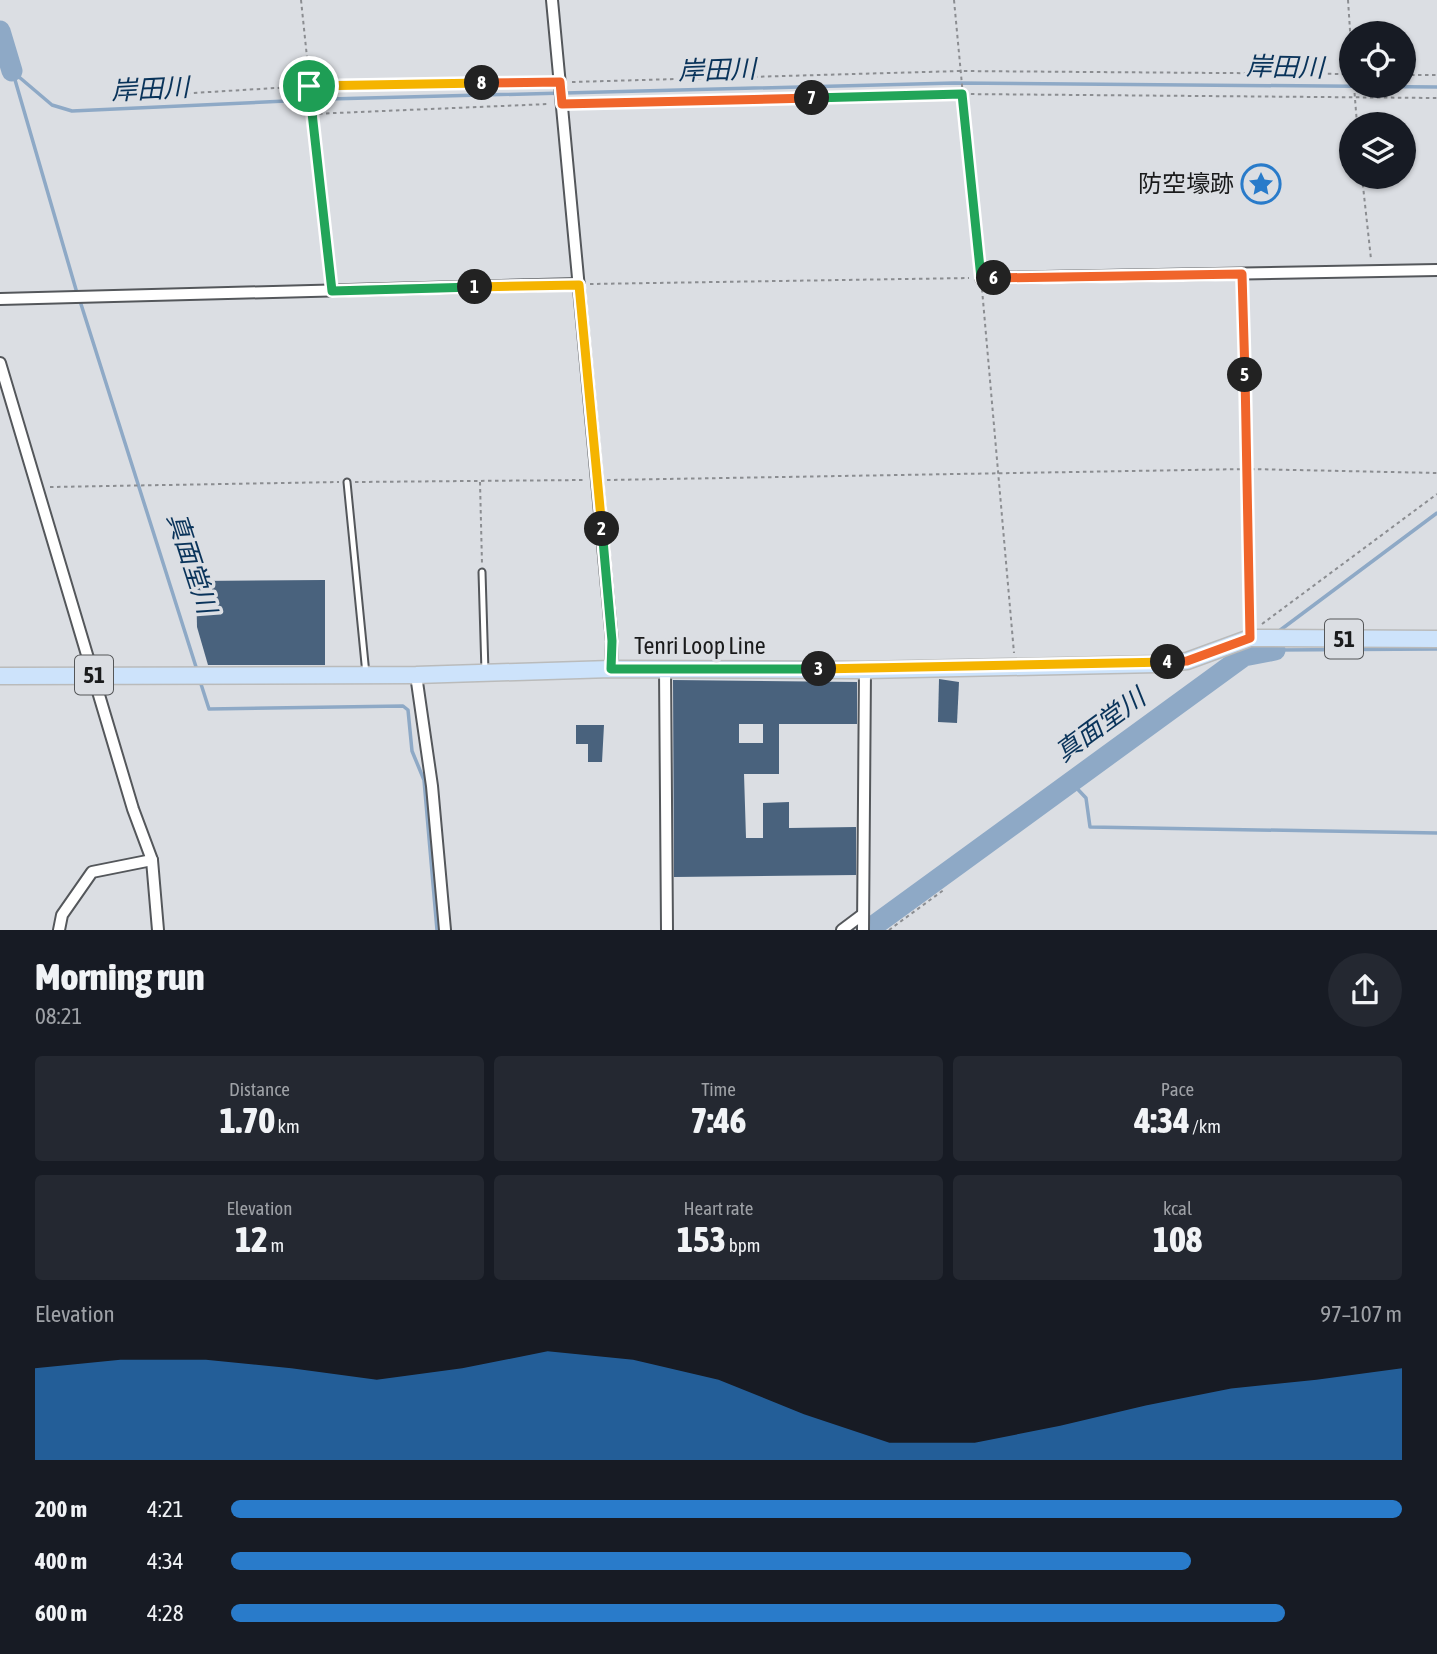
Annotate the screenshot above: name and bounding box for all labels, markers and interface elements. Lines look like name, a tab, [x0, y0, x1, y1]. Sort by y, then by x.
map controls	[1339, 21, 1416, 189]
button: locate	[1339, 21, 1416, 98]
water label: 岸田川	[1246, 51, 1327, 83]
water label: 岸田川	[677, 54, 759, 86]
pin	[279, 56, 339, 116]
pin: 8	[464, 66, 500, 100]
icon: arrive	[290, 67, 328, 105]
text: 8	[477, 71, 486, 93]
water label: 岸田川	[110, 72, 193, 106]
pin: 7	[794, 80, 830, 116]
text: 7	[807, 86, 816, 108]
button: layers	[1339, 112, 1416, 189]
place icon: 防空壕跡	[1240, 163, 1282, 205]
place label: 防空壕跡	[1138, 170, 1234, 197]
pin: 6	[976, 260, 1012, 296]
text: 6	[989, 266, 998, 288]
pin: 1	[458, 270, 492, 304]
text: 1	[470, 275, 479, 297]
pin: 5	[1228, 358, 1262, 392]
text: 5	[1240, 363, 1249, 385]
water label: 真面堂川	[162, 509, 223, 620]
pin: 2	[584, 512, 620, 546]
text: 2	[597, 517, 606, 539]
road number: 51	[1325, 620, 1363, 659]
street label: Tenri Loop Line	[634, 632, 766, 659]
pin: 4	[1150, 644, 1186, 680]
text: 4	[1163, 650, 1172, 672]
pin: 3	[802, 652, 836, 686]
road number: 51	[75, 656, 113, 694]
text: 3	[814, 657, 823, 679]
water label: 真面堂川	[1049, 681, 1153, 768]
button: share	[1328, 953, 1402, 1027]
text: Morning run	[35, 955, 205, 998]
text: 08:21	[35, 1003, 82, 1029]
text: Distance	[229, 1078, 290, 1100]
text: Time	[701, 1078, 736, 1100]
text: Pace	[1161, 1078, 1194, 1100]
text: 1.70	[219, 1100, 275, 1140]
text: 7:46	[691, 1100, 746, 1140]
text: 4:34	[1134, 1100, 1190, 1140]
text: km	[275, 1115, 300, 1137]
text: /km	[1190, 1115, 1221, 1137]
text: Elevation	[227, 1197, 292, 1219]
text: Heart rate	[684, 1197, 753, 1219]
text: kcal	[1163, 1197, 1192, 1219]
text: 12	[235, 1219, 268, 1259]
text: 153	[677, 1219, 726, 1259]
text: 108	[1153, 1219, 1202, 1259]
text: m	[268, 1234, 284, 1256]
text: bpm	[726, 1234, 760, 1256]
text: Elevation	[35, 1301, 115, 1327]
text: 97–107 m	[1320, 1301, 1402, 1327]
text: 200 m	[35, 1496, 87, 1522]
text: 4:21	[147, 1496, 184, 1522]
text: 400 m	[35, 1548, 87, 1574]
text: 4:34	[147, 1548, 184, 1574]
text: 600 m	[35, 1600, 87, 1626]
text: 4:28	[147, 1600, 184, 1626]

